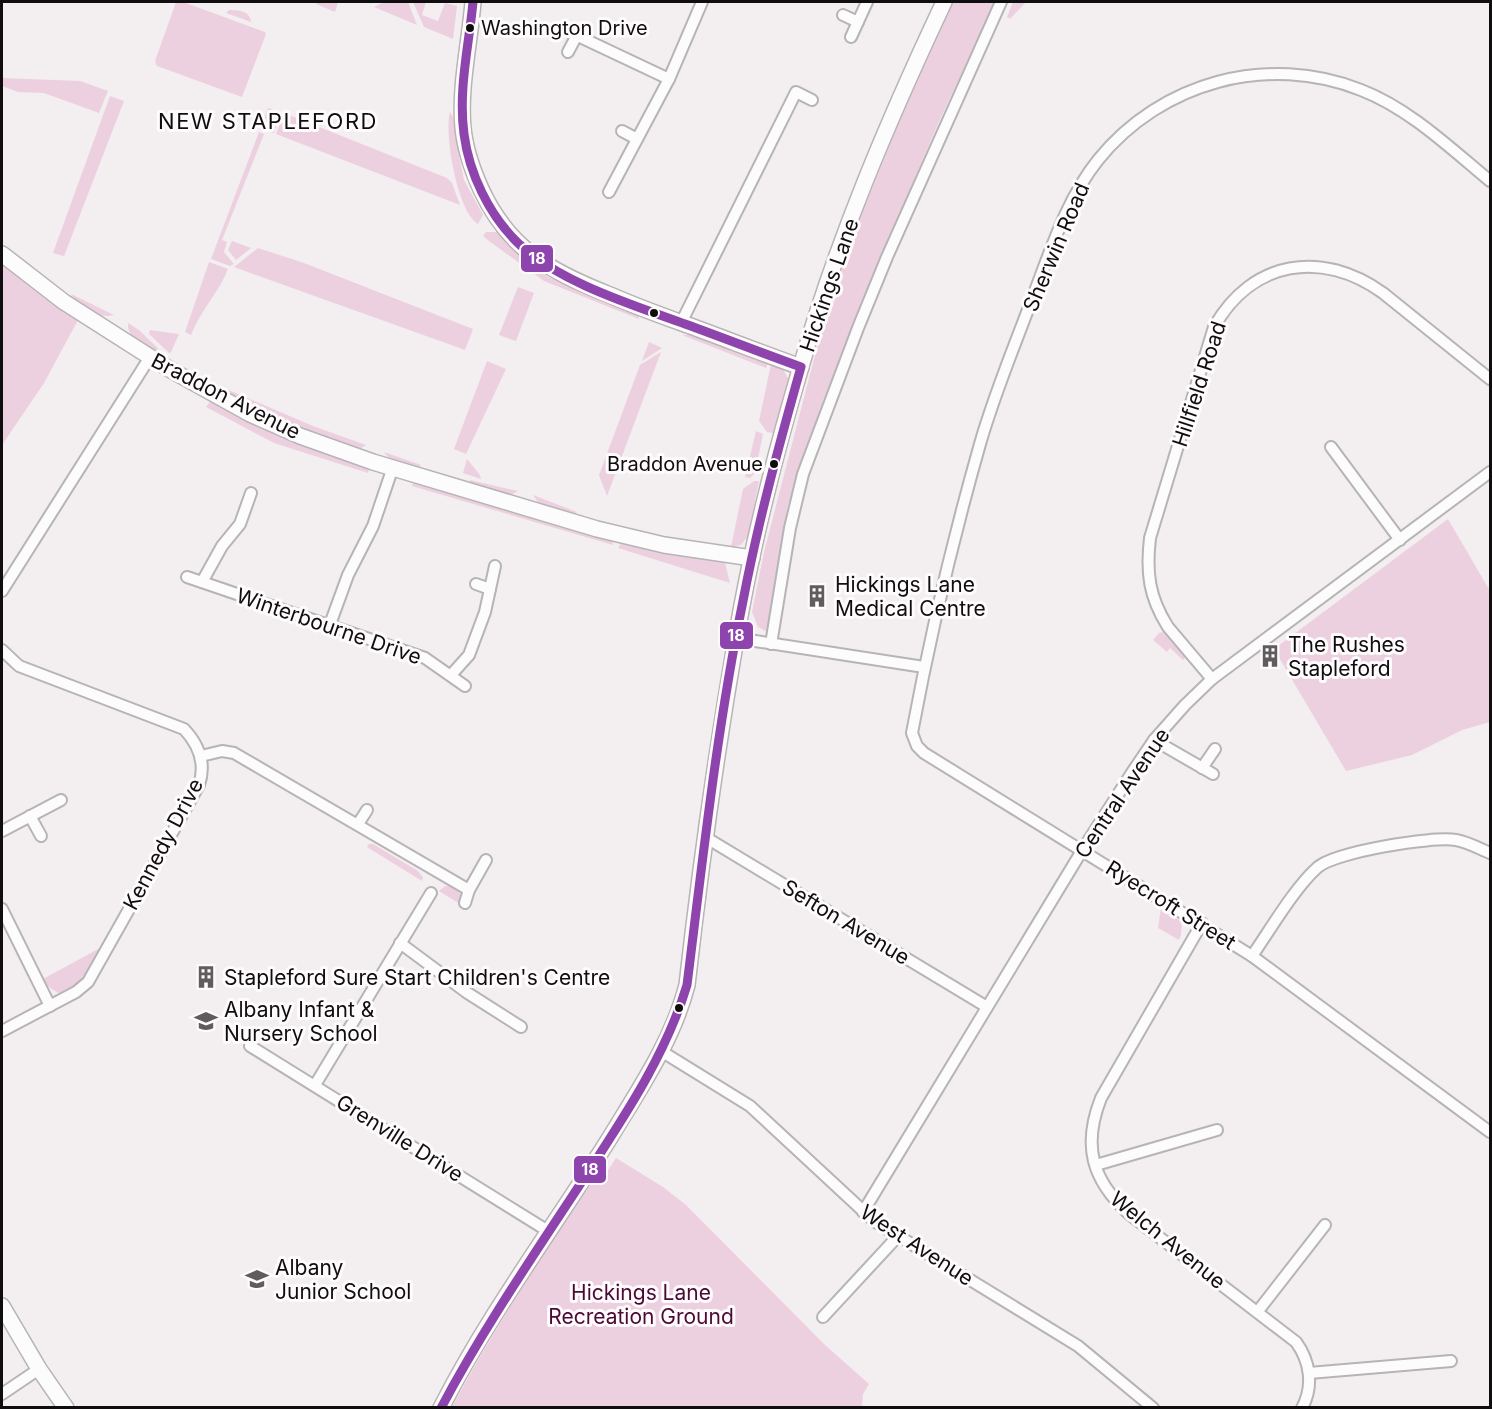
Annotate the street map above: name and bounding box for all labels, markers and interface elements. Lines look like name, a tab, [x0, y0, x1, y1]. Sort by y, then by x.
place label: Washington Drive	[481, 16, 648, 40]
marker: Washington Drive	[464, 22, 476, 34]
district label: NEW STAPLEFORD	[158, 108, 378, 134]
street label: Sherwin Road	[1018, 179, 1094, 315]
street label: Hickings Lane	[794, 215, 864, 355]
line badge: 18	[520, 244, 554, 273]
text: 18	[528, 248, 546, 268]
unlabelled marker	[648, 307, 660, 319]
street label: Hillfield Road	[1167, 318, 1231, 450]
street label: Braddon Avenue	[147, 348, 305, 444]
place label: Braddon Avenue	[607, 452, 763, 476]
marker: Braddon Avenue	[768, 458, 780, 470]
place label: Hickings Lane Medical Centre	[835, 572, 986, 621]
street label: Winterbourne Drive	[233, 583, 425, 669]
building icon: Hickings Lane Medical Centre	[804, 583, 830, 609]
line badge: 18	[719, 621, 754, 650]
text: 18	[727, 625, 745, 645]
place label: The Rushes Stapleford	[1288, 632, 1405, 681]
building icon: The Rushes Stapleford	[1257, 643, 1283, 669]
street label: Central Avenue	[1069, 723, 1175, 863]
street label: Kennedy Drive	[118, 774, 208, 914]
street label: Ryecroft Street	[1101, 855, 1241, 955]
street label: Sefton Avenue	[778, 874, 914, 970]
building icon: Stapleford Sure Start Children's Centre	[193, 964, 219, 990]
place label: Stapleford Sure Start Children's Centre	[224, 965, 610, 990]
place label: Albany Infant & Nursery School	[224, 997, 378, 1046]
unlabelled marker	[673, 1002, 685, 1014]
school or university icon: Albany Infant & Nursery School	[193, 1008, 219, 1034]
street label: Grenville Drive	[332, 1089, 468, 1187]
line badge: 18	[573, 1155, 607, 1184]
text: 18	[581, 1159, 599, 1179]
street label: Welch Avenue	[1105, 1186, 1231, 1294]
street label: West Avenue	[856, 1199, 978, 1291]
place label: Albany Junior School	[275, 1255, 411, 1304]
school or university icon: Albany Junior School	[244, 1266, 270, 1292]
park label: Hickings Lane Recreation Ground	[548, 1280, 734, 1329]

